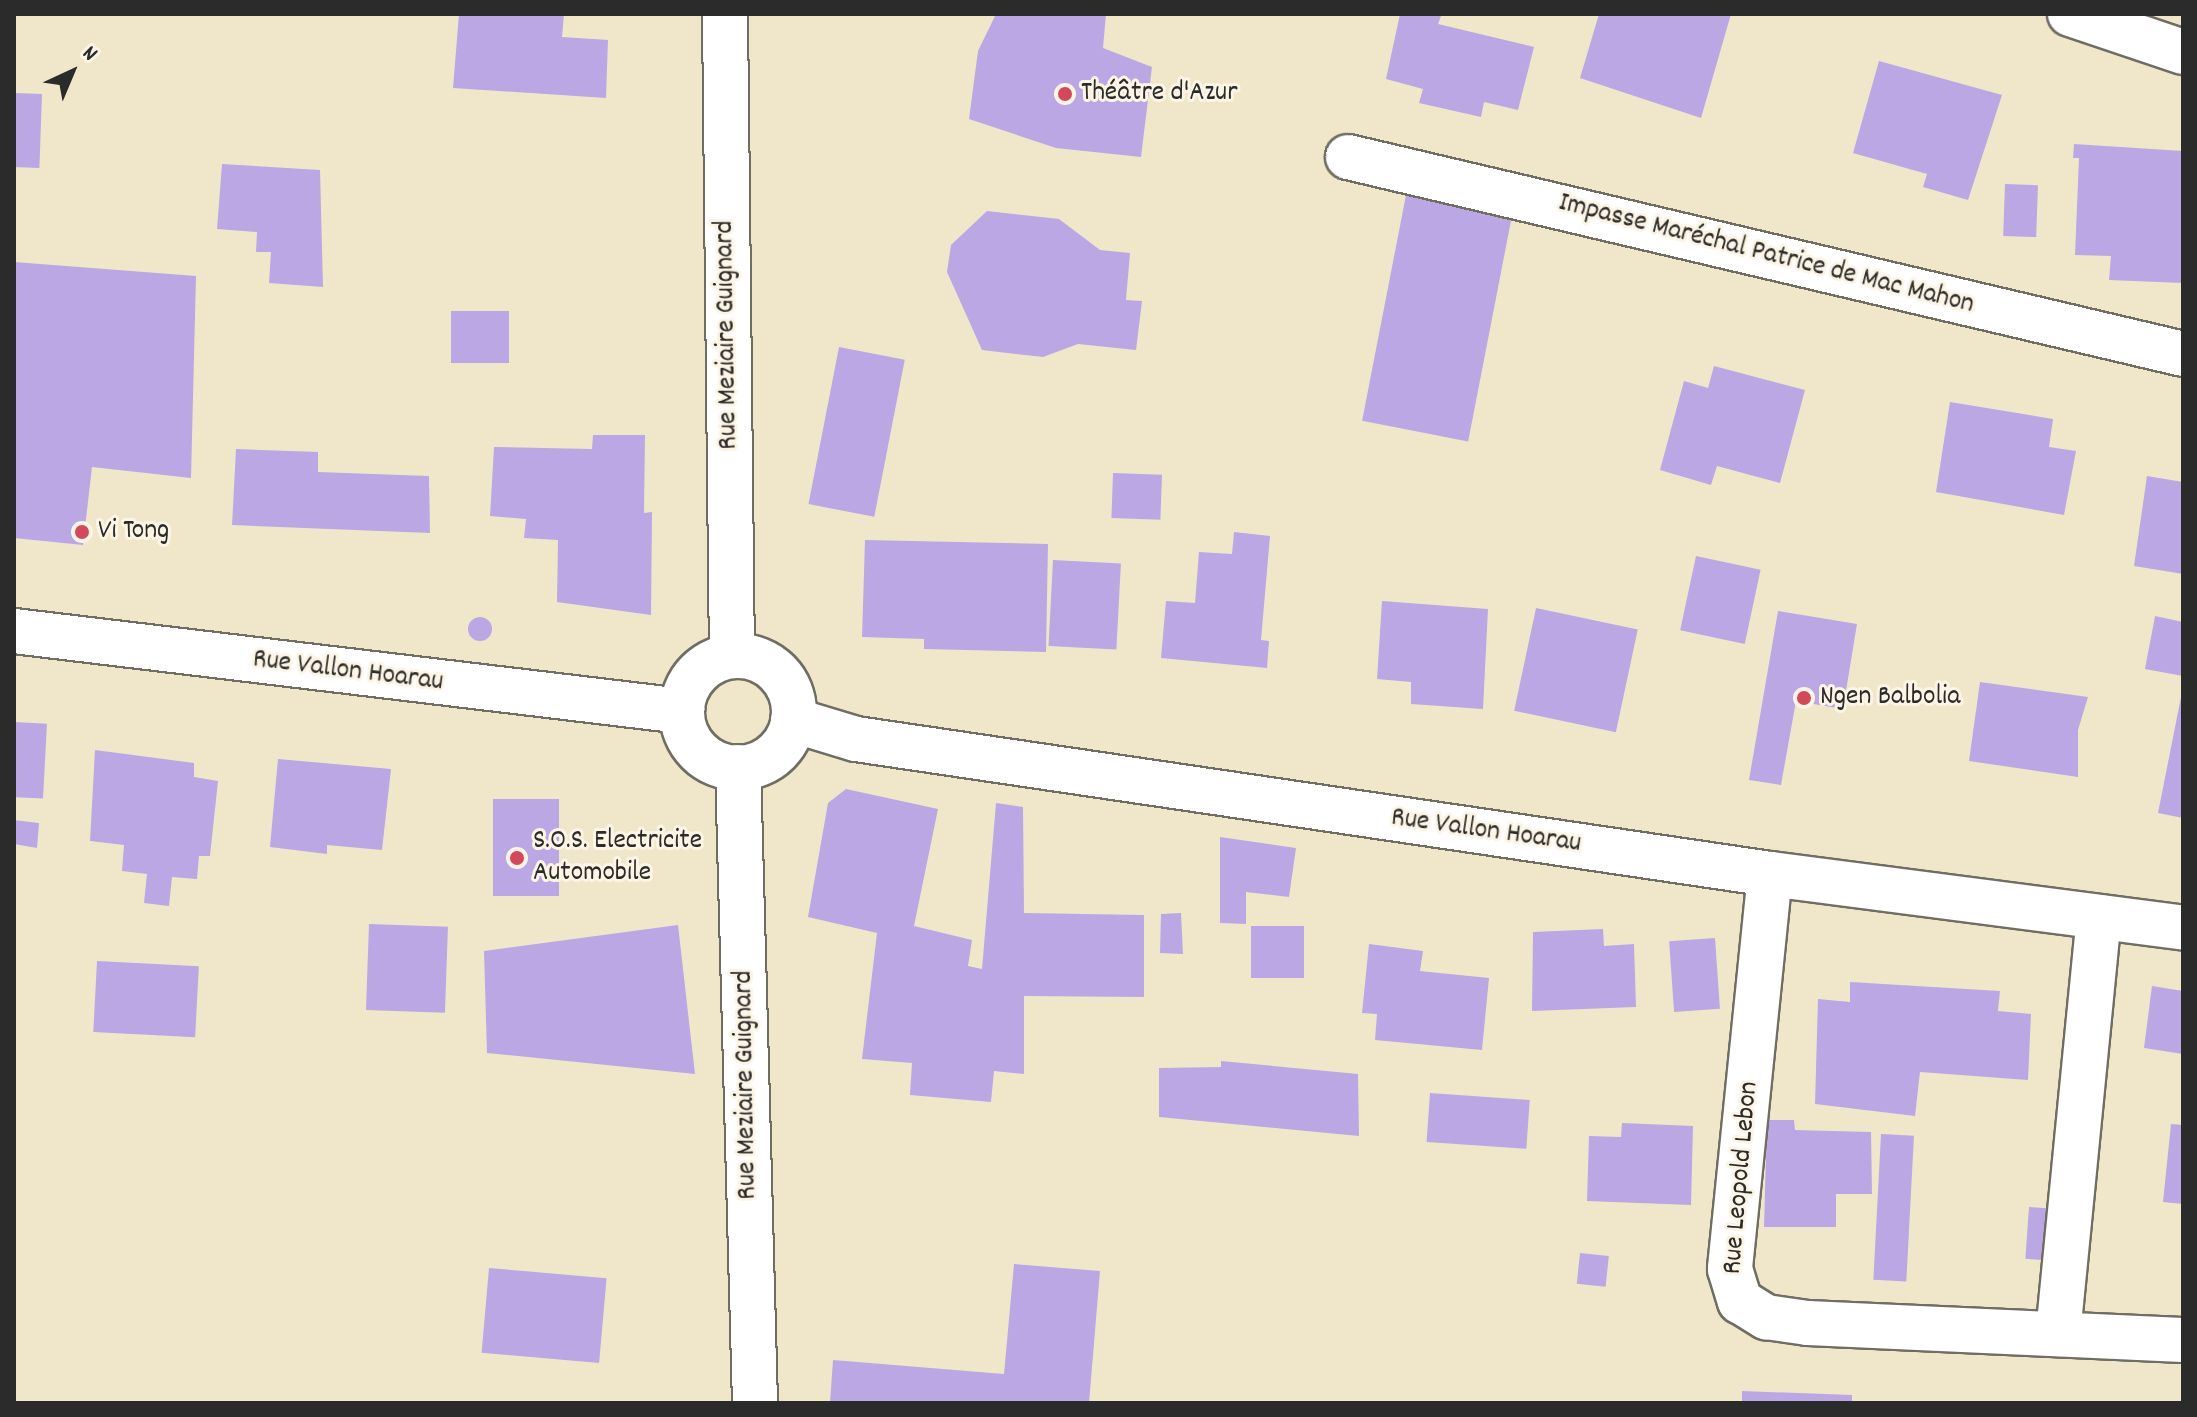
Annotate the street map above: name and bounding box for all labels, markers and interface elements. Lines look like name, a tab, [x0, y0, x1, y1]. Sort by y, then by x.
north arrow	[32, 32, 112, 112]
text: N	[74, 39, 104, 69]
place label: Théâtre d'Azur	[1081, 77, 1238, 111]
marker: Théâtre d'Azur	[1056, 85, 1074, 103]
street label: Impasse Maréchal Patrice de Mac Mahon	[1555, 187, 1977, 323]
street label: Rue Meziaire Guignard	[709, 220, 747, 450]
place label: Vi Tong	[98, 515, 169, 549]
marker: Vi Tong	[73, 523, 91, 541]
street label: Rue Vallon Hoarau	[251, 644, 445, 700]
place label: Ngen Balbolia	[1820, 681, 1960, 715]
marker: Ngen Balbolia	[1795, 689, 1813, 707]
street label: Rue Vallon Hoarau	[1389, 802, 1583, 862]
place label: S.O.S. Electricite Automobile	[533, 825, 702, 891]
marker: S.O.S. Electricite Automobile	[508, 849, 526, 867]
street label: Rue Meziaire Guignard	[728, 970, 766, 1200]
street label: Rue Leopold Lebon	[1717, 1080, 1767, 1276]

